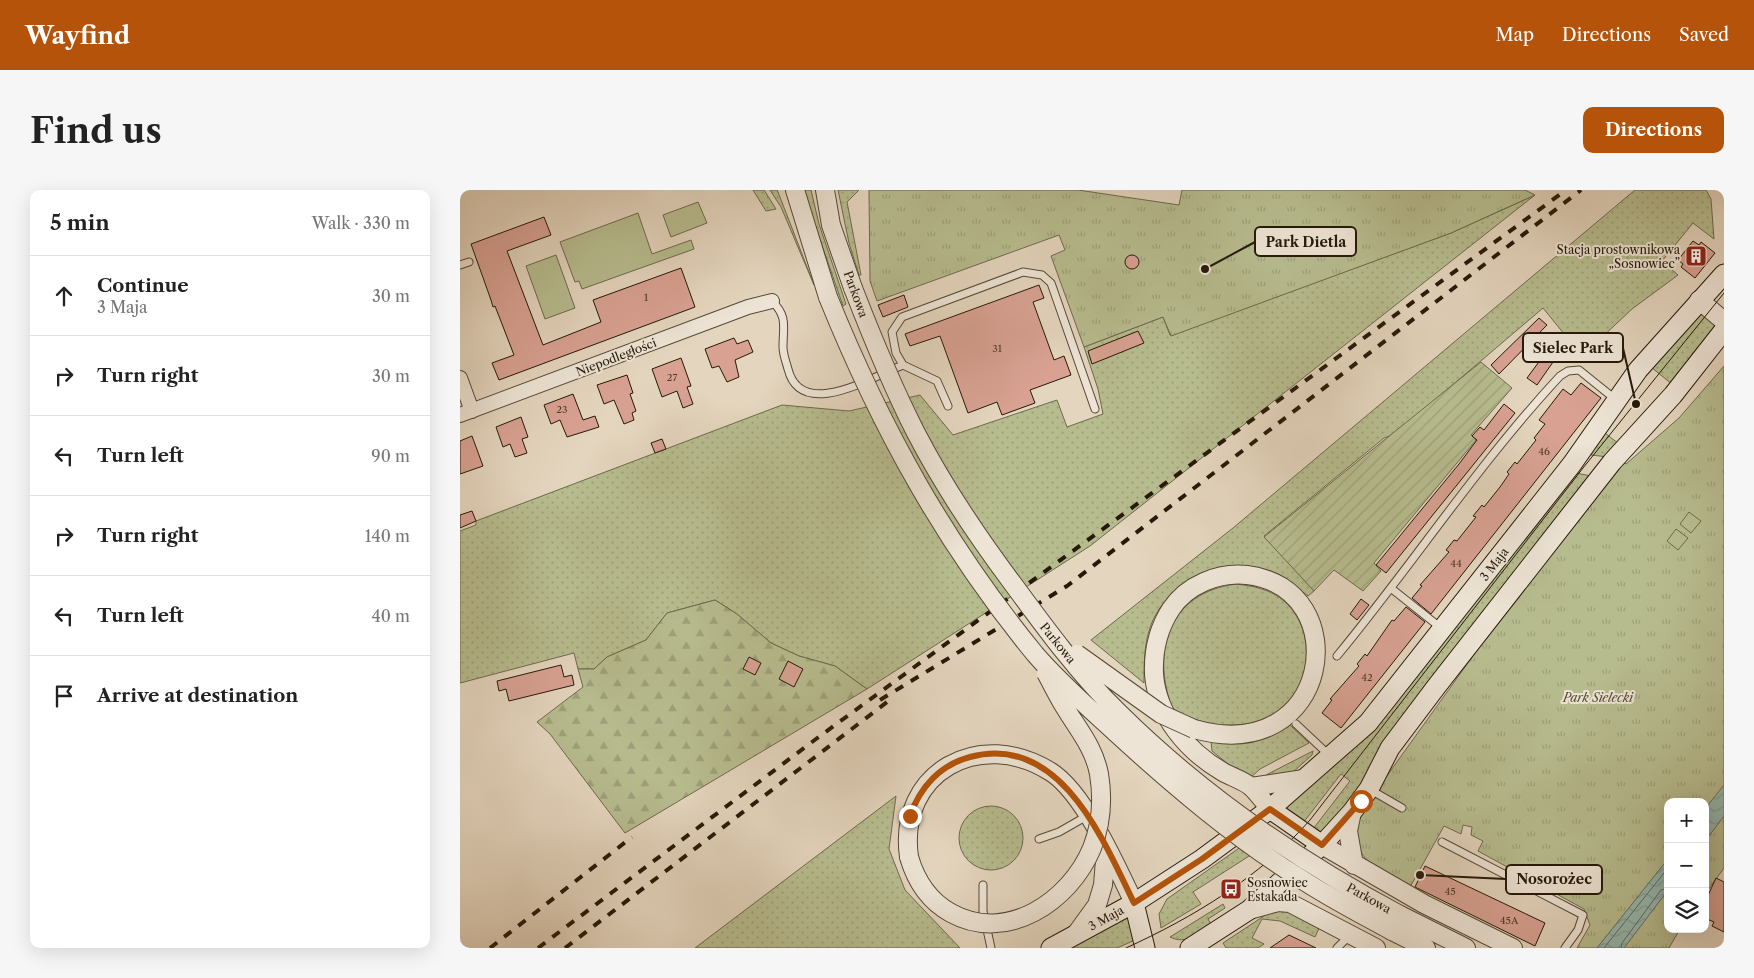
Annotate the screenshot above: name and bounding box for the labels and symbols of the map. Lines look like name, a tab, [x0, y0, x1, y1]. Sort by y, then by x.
callout: Park Dietla	[1255, 227, 1356, 256]
text: Park Dietla	[1266, 233, 1347, 251]
place label: Stacja prostownikowa „Sosnowiec”	[1557, 242, 1681, 271]
building icon: Stacja prostownikowa „Sosnowiec”	[1684, 244, 1708, 268]
street label: Parkowa	[841, 269, 872, 320]
house number: 1	[644, 291, 649, 304]
callout: Sielec Park	[1523, 333, 1623, 362]
street label: Niepodległości	[574, 335, 659, 379]
text: Sielec Park	[1533, 339, 1614, 357]
house number: 31	[992, 342, 1003, 355]
house number: 27	[667, 371, 677, 384]
house number: 23	[556, 403, 568, 416]
house number: 46	[1538, 445, 1550, 458]
street label: 3 Maja	[1476, 544, 1512, 584]
house number: 44	[1450, 557, 1462, 570]
street label: Parkowa	[1037, 619, 1080, 667]
house number: 42	[1361, 671, 1373, 684]
park label: Park Sielecki	[1562, 690, 1634, 705]
route start	[1350, 790, 1373, 813]
route end	[899, 805, 922, 828]
callout: Nosorożec	[1506, 865, 1602, 894]
text: Nosorożec	[1516, 870, 1592, 888]
place label: Sosnowiec Estakada	[1247, 875, 1308, 904]
bus stop icon: Sosnowiec Estakada	[1219, 877, 1243, 901]
street label: Parkowa	[1344, 880, 1394, 917]
house number: 45	[1444, 885, 1456, 898]
street label: 3 Maja	[1086, 902, 1127, 934]
house number: 45A	[1500, 914, 1519, 927]

